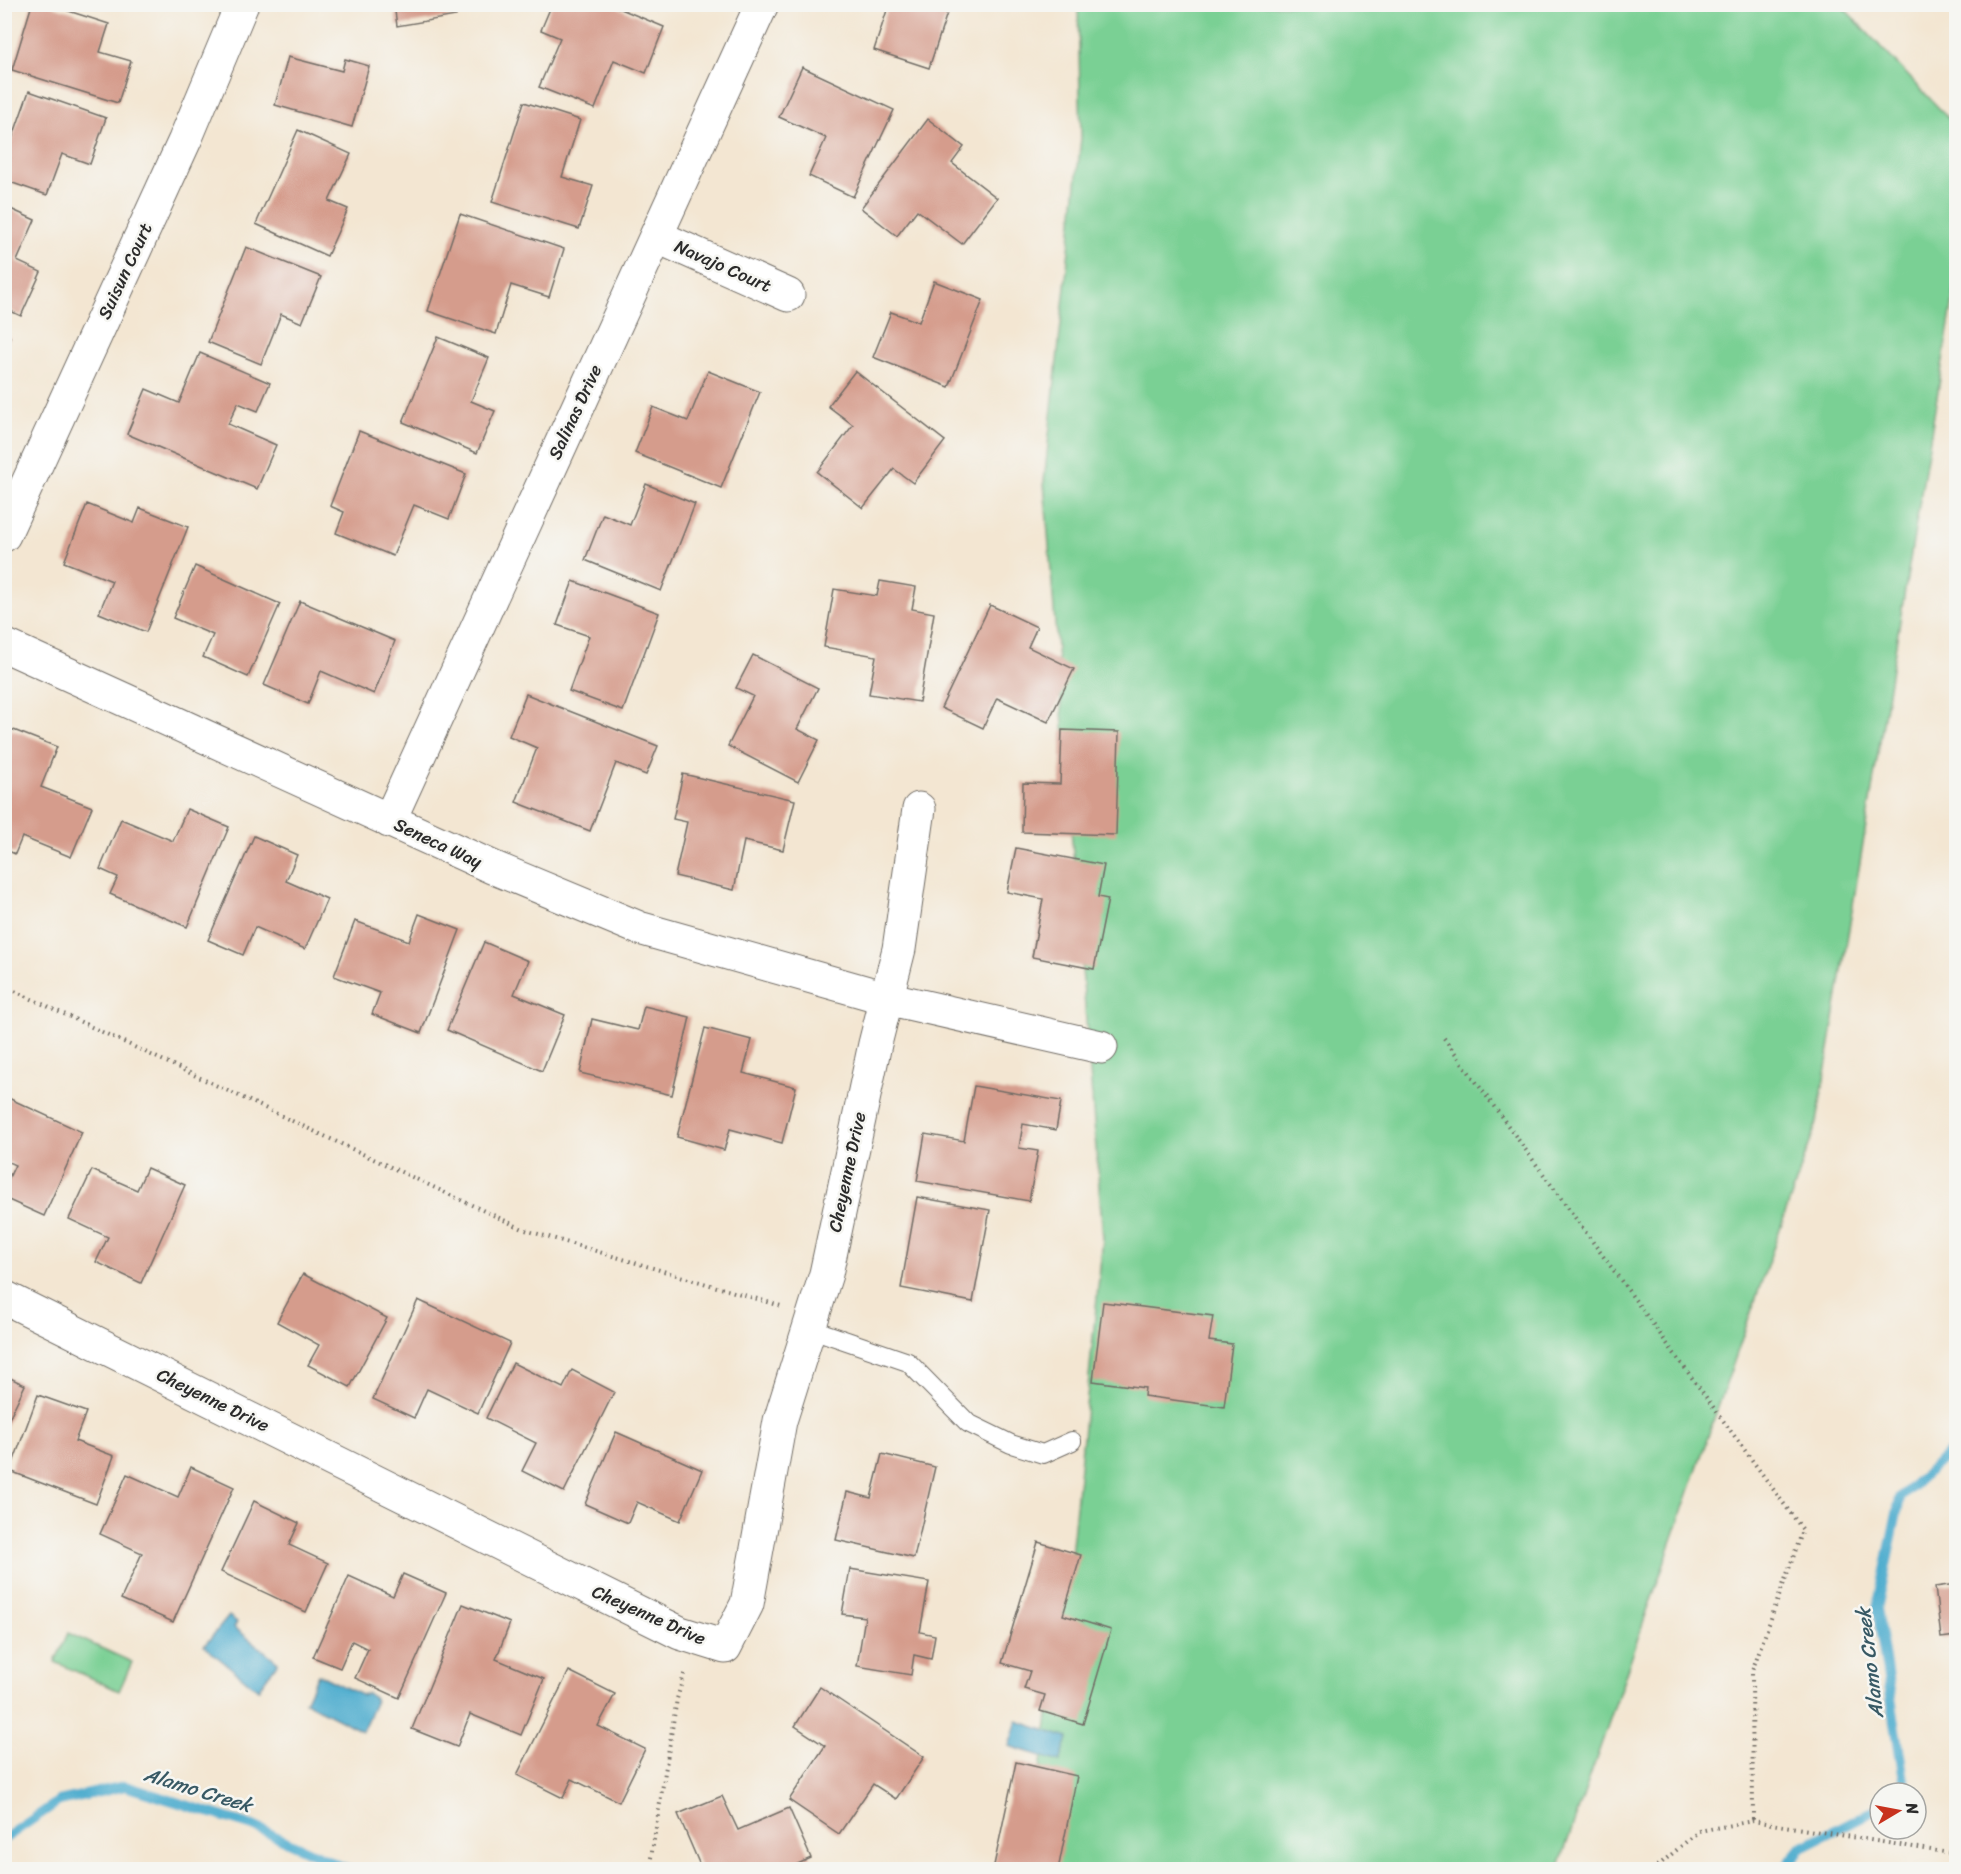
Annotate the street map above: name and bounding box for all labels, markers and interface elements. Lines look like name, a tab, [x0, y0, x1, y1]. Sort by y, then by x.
street label: Suisun Court	[89, 217, 161, 325]
street label: Navajo Court	[669, 230, 777, 302]
street label: Salinas Drive	[539, 359, 611, 465]
street label: Seneca Way	[388, 809, 488, 878]
street label: Cheyenne Drive	[819, 1109, 875, 1235]
street label: Cheyenne Drive	[151, 1359, 275, 1441]
street label: Cheyenne Drive	[587, 1576, 711, 1654]
water label: Alamo Creek	[1846, 1604, 1894, 1721]
water label: Alamo Creek	[139, 1757, 258, 1824]
north arrow	[1868, 1781, 1928, 1841]
text: N	[1897, 1800, 1928, 1817]

